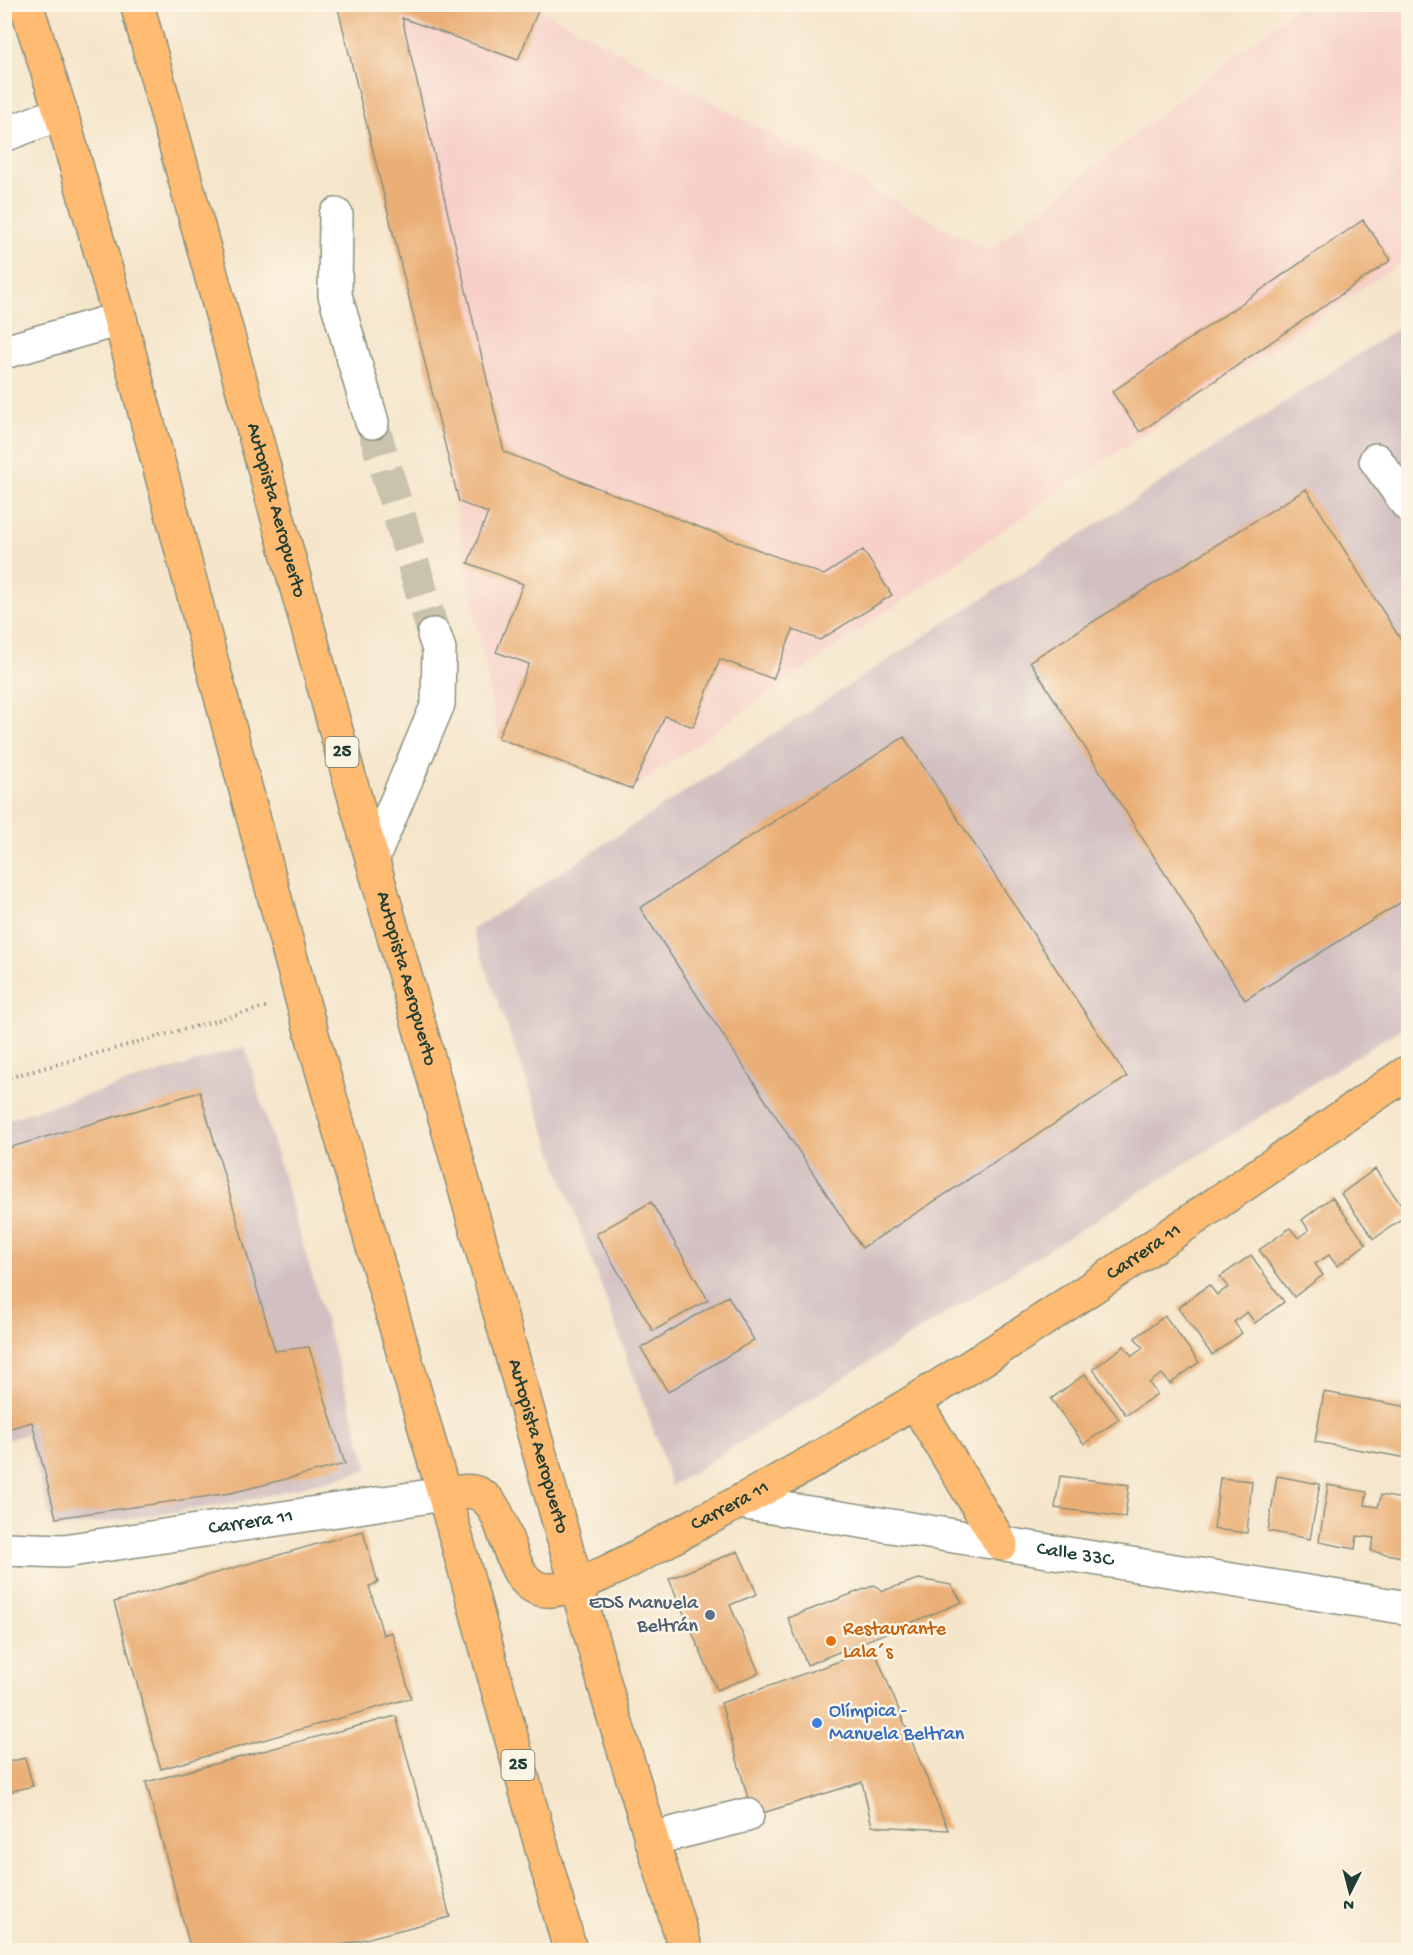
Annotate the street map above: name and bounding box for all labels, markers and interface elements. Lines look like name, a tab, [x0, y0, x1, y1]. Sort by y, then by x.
street label: Autopista Aeropuerto	[241, 420, 311, 600]
road number: 25	[326, 737, 358, 767]
street label: Autopista Aeropuerto	[370, 889, 441, 1068]
street label: Carrera 11	[1102, 1219, 1186, 1286]
street label: Autopista Aeropuerto	[502, 1357, 573, 1536]
street label: Carrera 11	[687, 1476, 774, 1537]
street label: Carrera 11	[207, 1505, 295, 1541]
street label: Calle 33C	[1035, 1538, 1116, 1573]
place label: EDS Manuela Beltrán	[589, 1593, 699, 1639]
marker: EDS Manuela Beltrán	[703, 1608, 717, 1622]
place label: Restaurante Lala´s	[843, 1619, 947, 1665]
marker: Restaurante Lala´s	[824, 1634, 838, 1648]
place label: Olímpica - Manuela Beltran	[829, 1701, 965, 1747]
marker: Olímpica - Manuela Beltran	[810, 1716, 824, 1730]
road number: 25	[502, 1750, 534, 1780]
north arrow	[1320, 1862, 1380, 1922]
text: N	[1342, 1893, 1355, 1913]

